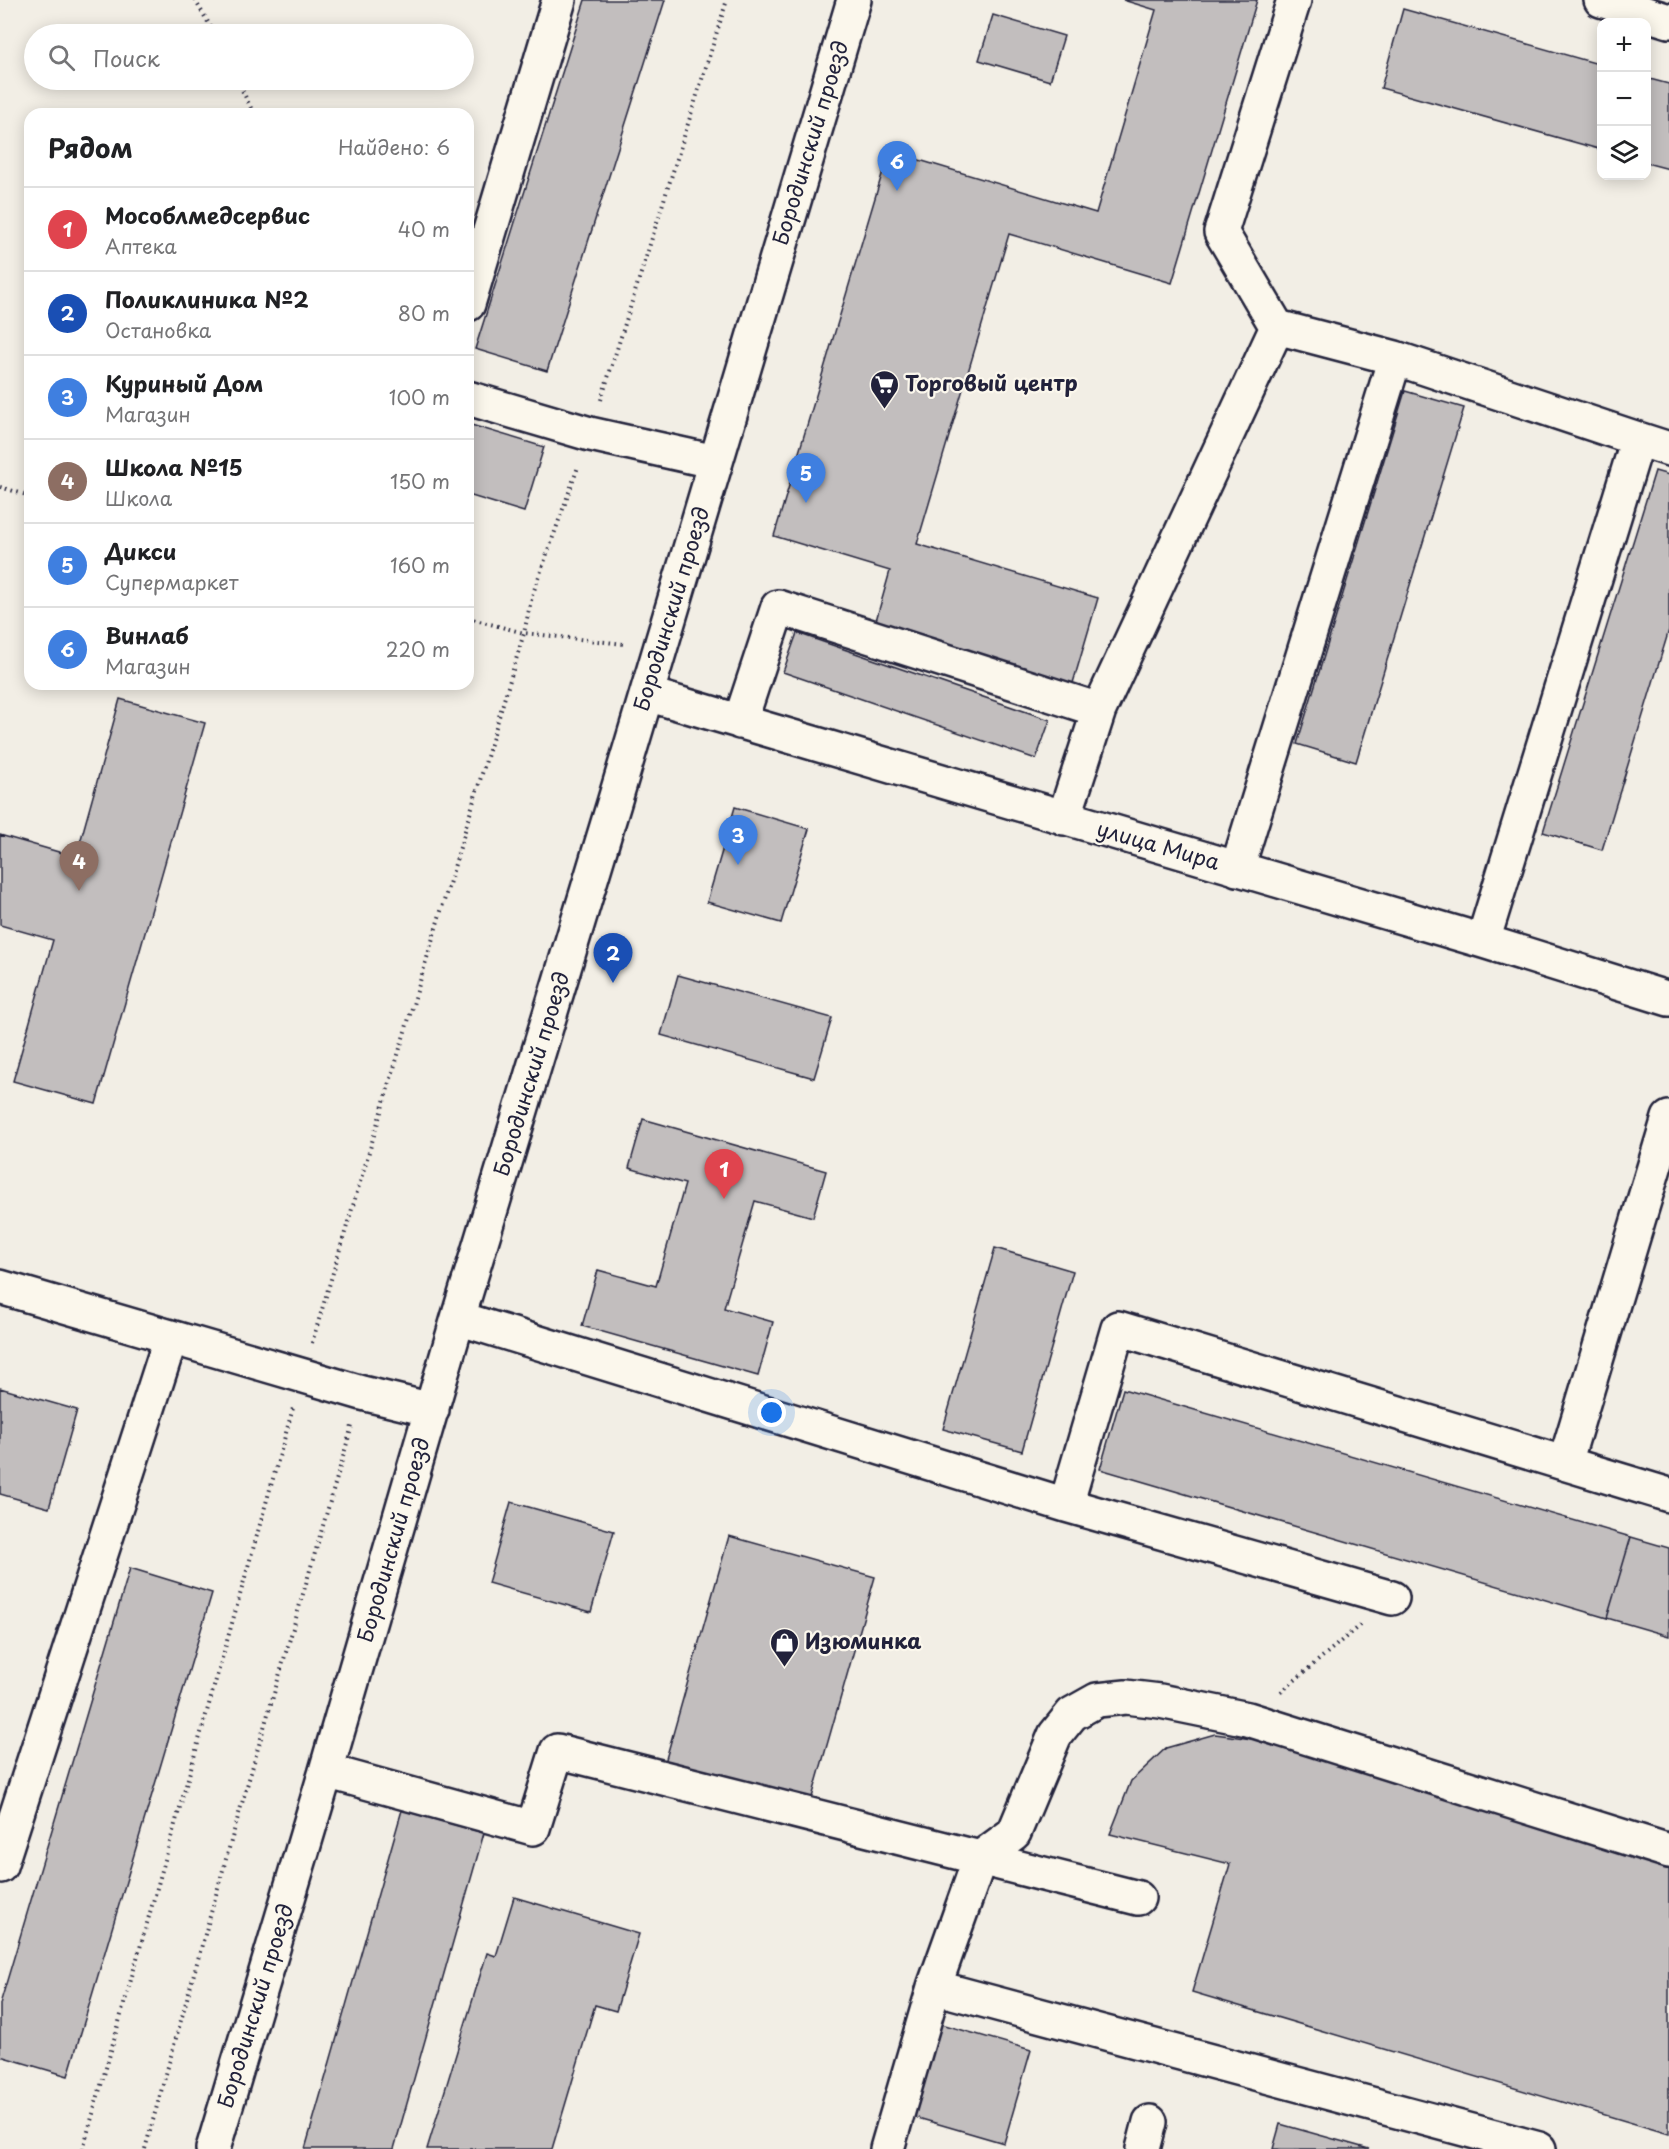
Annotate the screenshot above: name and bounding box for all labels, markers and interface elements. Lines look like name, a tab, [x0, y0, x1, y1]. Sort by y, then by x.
map controls	[1597, 18, 1651, 180]
button: +	[1597, 18, 1651, 72]
search box	[24, 24, 474, 90]
street label: Бородинский проезд	[763, 36, 855, 248]
icon: search	[45, 41, 78, 74]
text: Поиск	[93, 41, 160, 74]
button: −	[1597, 72, 1651, 126]
button: layers	[1597, 126, 1651, 180]
text: Рядом	[48, 128, 133, 167]
text: Найдено: 6	[338, 132, 450, 162]
pin: 6	[878, 142, 916, 191]
text: Мособлмедсервис	[105, 198, 310, 231]
text: 1	[63, 214, 72, 244]
text: 40 m	[398, 214, 450, 244]
text: Аптека	[105, 231, 177, 261]
text: Поликлиника №2	[105, 282, 309, 315]
text: 2	[60, 298, 75, 328]
text: 80 m	[398, 298, 450, 328]
text: Остановка	[105, 315, 211, 345]
text: Куриный Дом	[105, 366, 264, 399]
place label: Торговый центр	[905, 366, 1078, 398]
supermarket icon: Торговый центр	[868, 368, 900, 410]
text: 3	[61, 382, 74, 412]
text: 100 m	[389, 382, 450, 412]
text: Магазин	[105, 399, 191, 429]
text: Школа №15	[105, 450, 243, 483]
pin: 5	[786, 454, 826, 503]
text: 4	[61, 466, 74, 496]
text: 150 m	[390, 466, 450, 496]
text: Школа	[105, 483, 172, 513]
street label: Бородинский проезд	[624, 502, 716, 714]
text: Дикси	[105, 534, 176, 567]
text: 5	[61, 550, 74, 580]
text: 160 m	[390, 550, 450, 580]
text: Супермаркет	[105, 567, 238, 597]
text: Винлаб	[105, 618, 189, 651]
text: 6	[60, 634, 75, 664]
text: 220 m	[386, 634, 450, 664]
text: Магазин	[105, 651, 191, 681]
street label: улица Мира	[1093, 811, 1224, 877]
pin: 3	[718, 816, 758, 865]
pin: 4	[60, 842, 98, 891]
pin: 2	[594, 934, 632, 983]
street label: Бородинский проезд	[484, 967, 576, 1179]
pin: 1	[704, 1150, 744, 1199]
your location	[757, 1398, 786, 1427]
street label: Бородинский проезд	[347, 1433, 437, 1646]
place label: Изюминка	[805, 1624, 922, 1656]
shop icon: Изюминка	[768, 1626, 800, 1668]
street label: Бородинский проезд	[208, 1899, 300, 2111]

